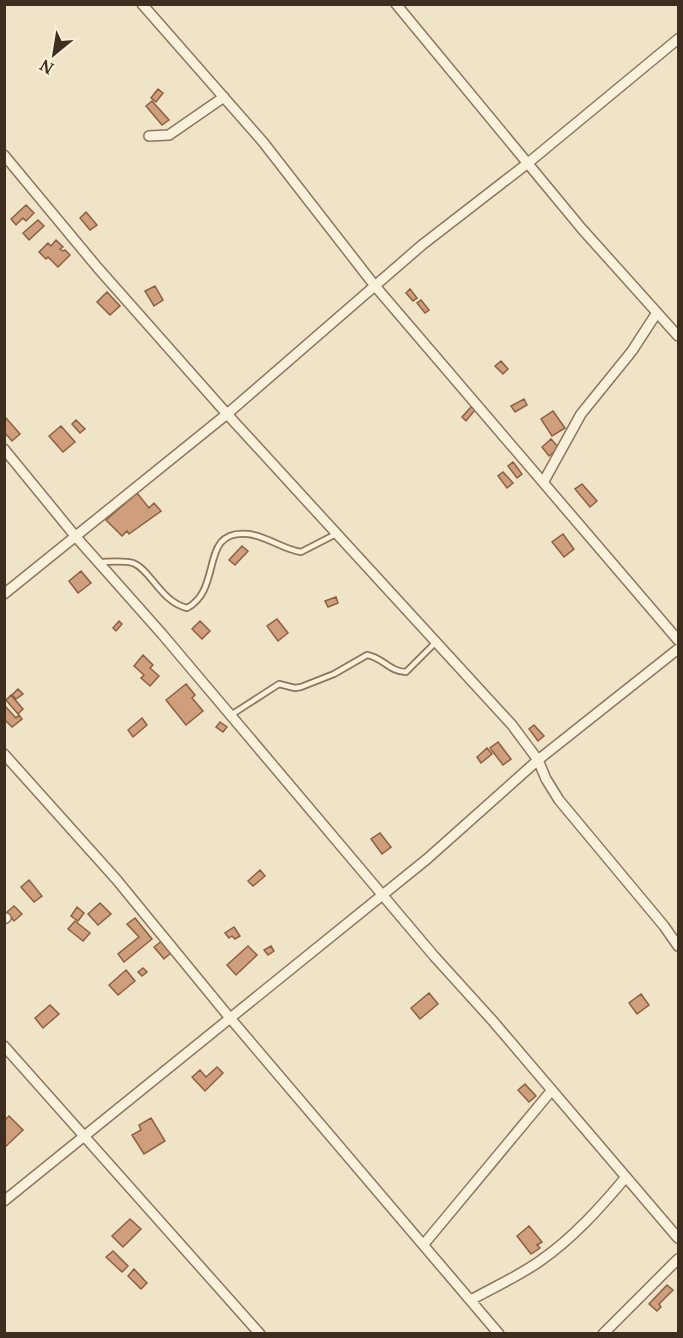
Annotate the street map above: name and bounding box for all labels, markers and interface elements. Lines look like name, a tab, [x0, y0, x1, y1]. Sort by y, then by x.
north arrow	[24, 24, 84, 84]
text: N	[35, 54, 57, 80]

